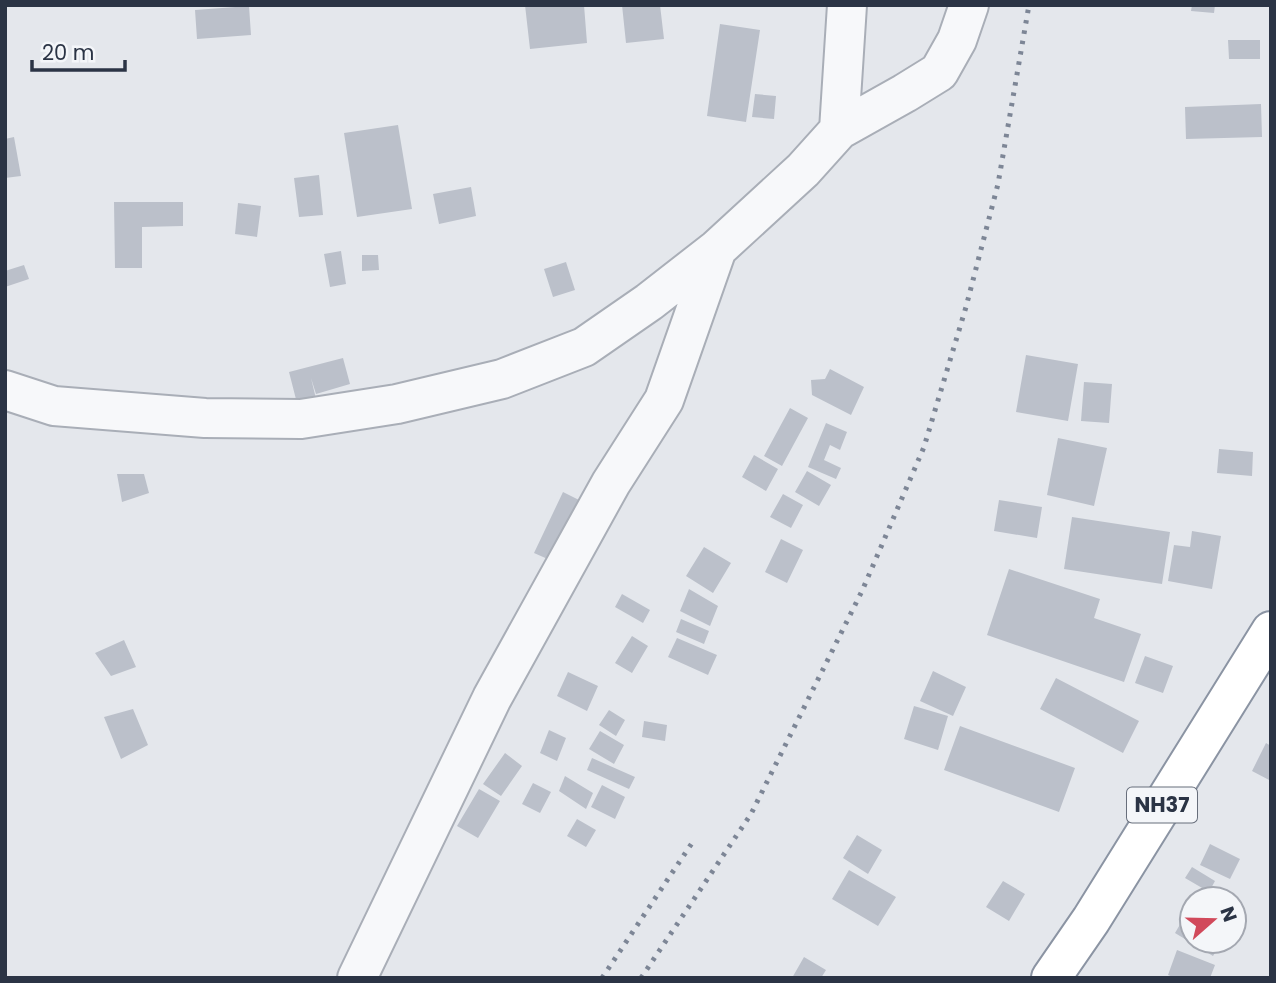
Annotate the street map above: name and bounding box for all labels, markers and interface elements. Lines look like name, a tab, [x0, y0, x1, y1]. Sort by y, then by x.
scale bar	[32, 28, 124, 72]
text: 20 m	[42, 38, 95, 67]
road number: NH37	[1127, 788, 1197, 822]
north arrow	[1178, 885, 1248, 955]
text: N	[1213, 903, 1244, 926]

